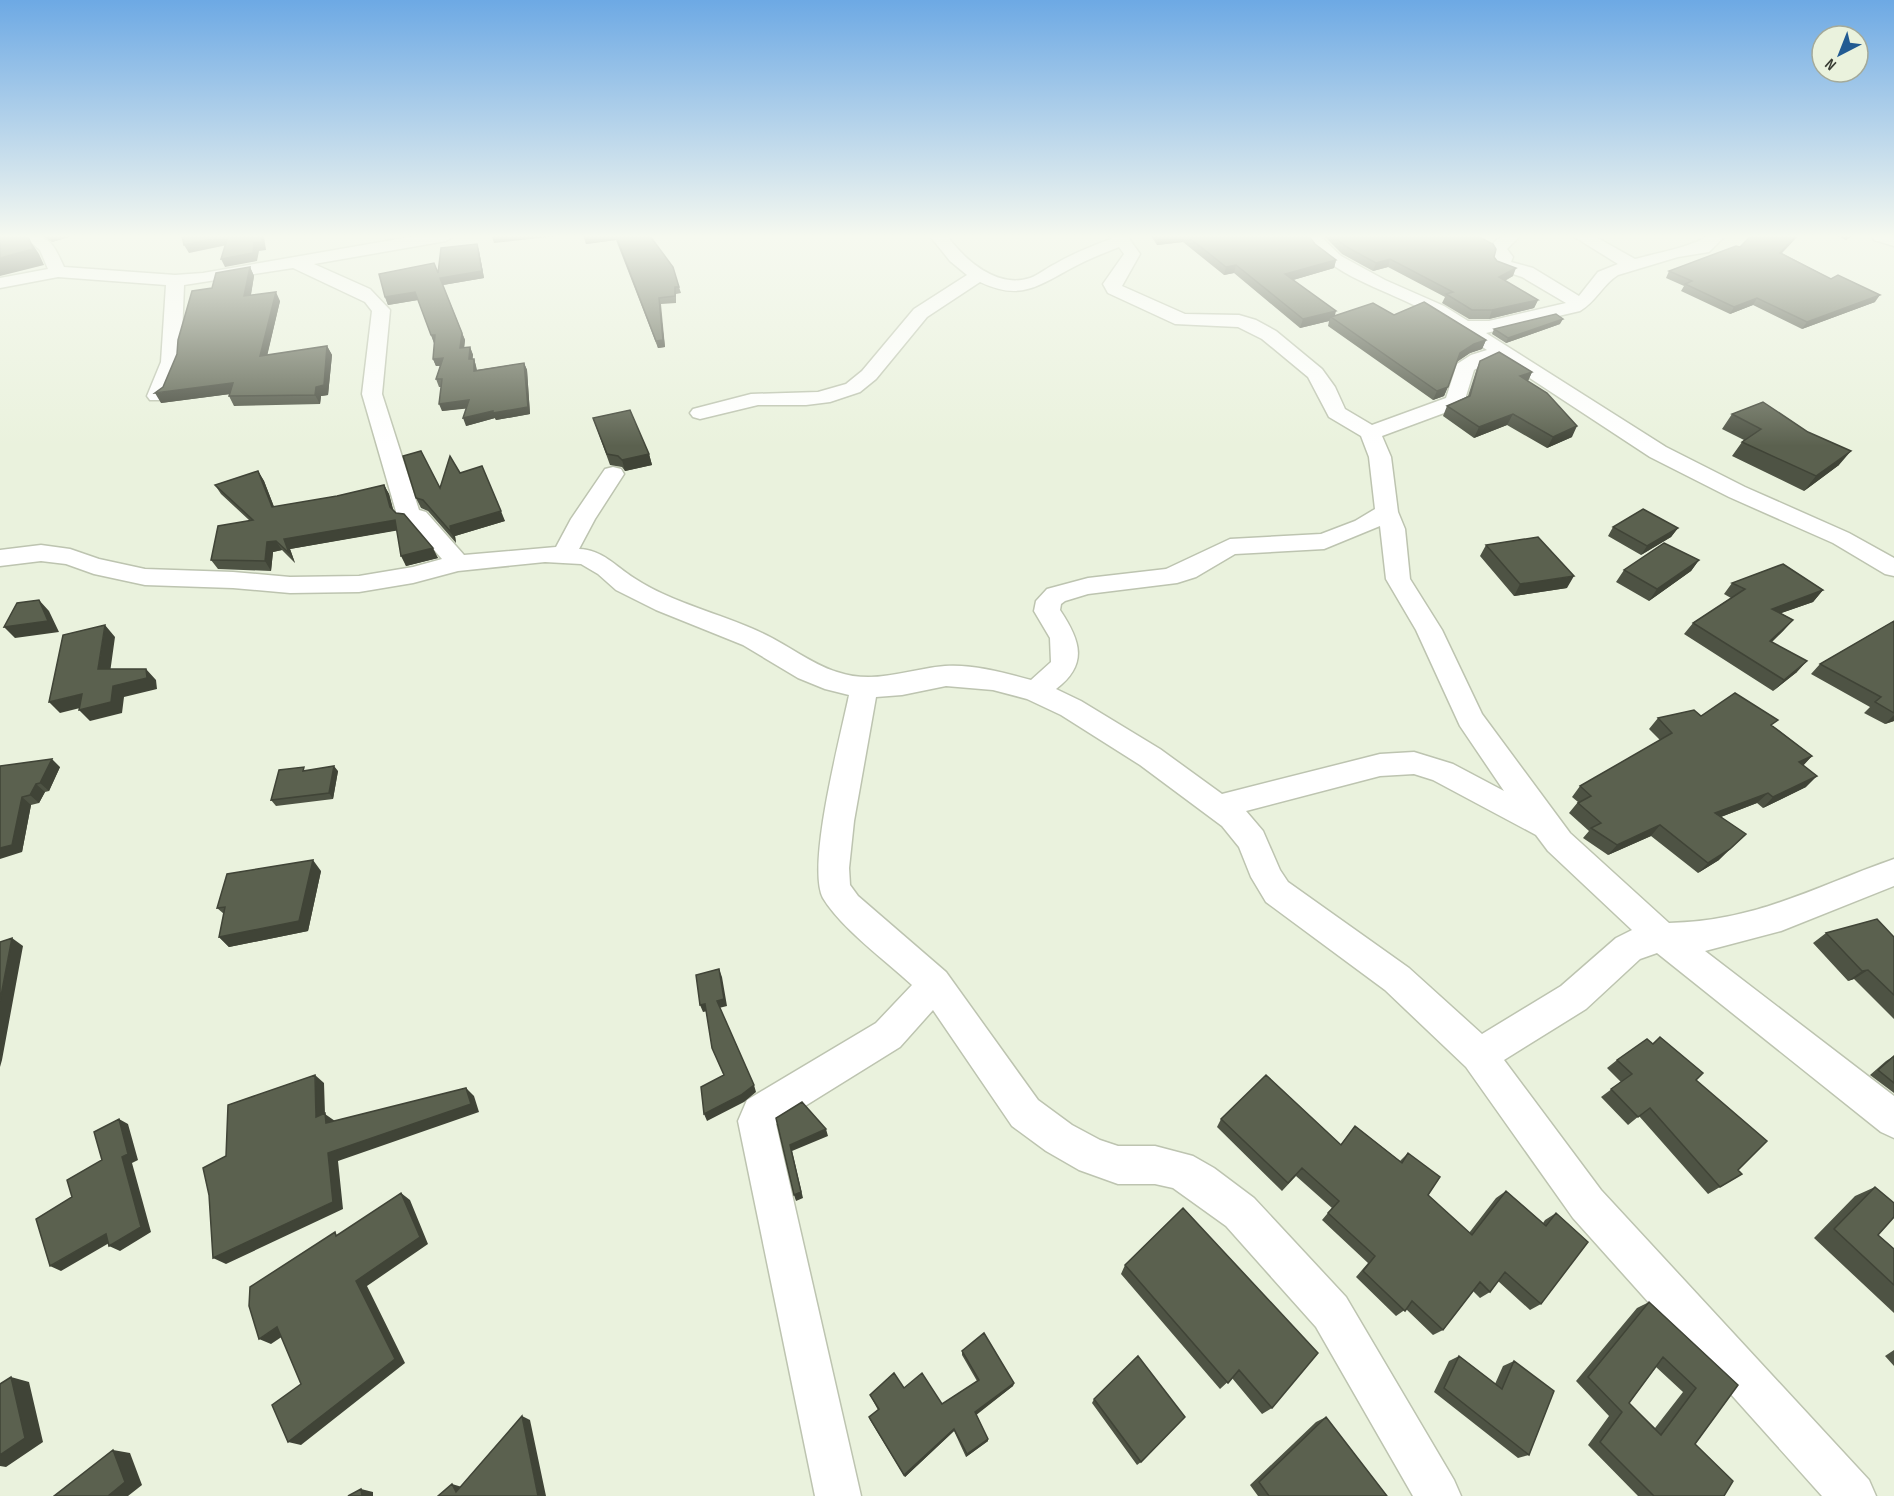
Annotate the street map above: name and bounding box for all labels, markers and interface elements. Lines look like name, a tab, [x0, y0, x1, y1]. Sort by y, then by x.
north arrow	[1810, 24, 1870, 84]
text: N	[1821, 54, 1840, 74]

